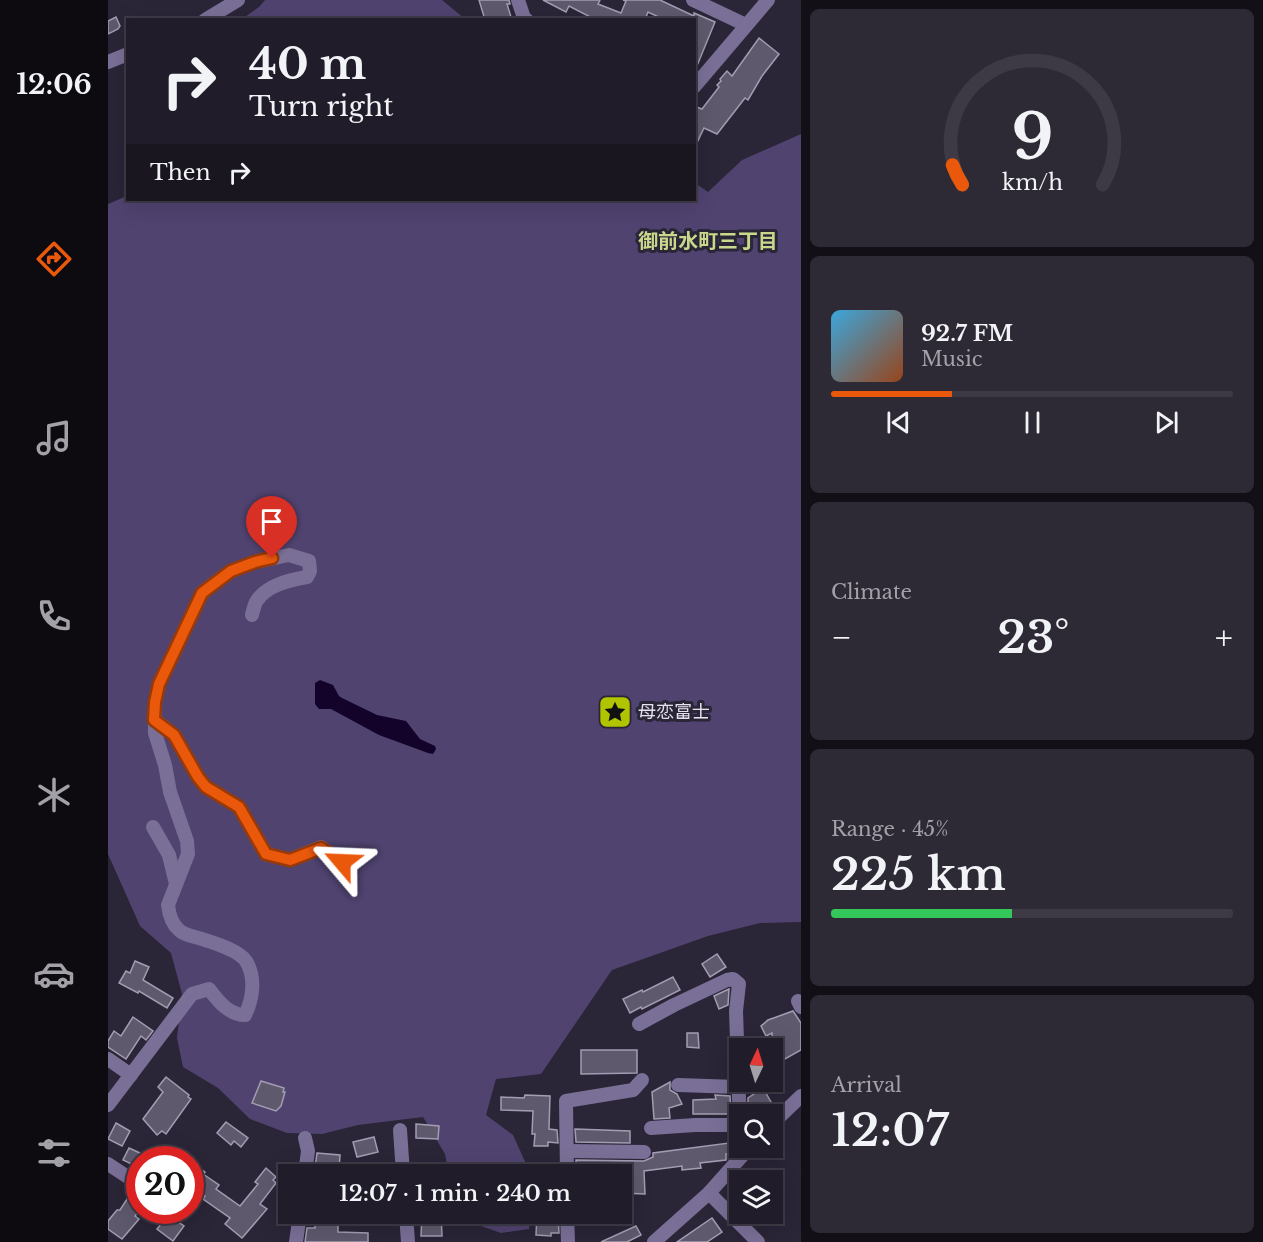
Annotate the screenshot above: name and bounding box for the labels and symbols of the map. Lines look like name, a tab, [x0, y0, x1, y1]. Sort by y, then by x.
district label: 御前水町三丁目	[638, 229, 778, 253]
pin	[246, 496, 297, 558]
place icon: 母恋富士	[597, 694, 633, 730]
place label: 母恋富士	[638, 701, 710, 723]
position arrow	[310, 830, 374, 894]
north arrow	[729, 1038, 783, 1092]
speed limit sign: 20	[126, 1146, 204, 1224]

